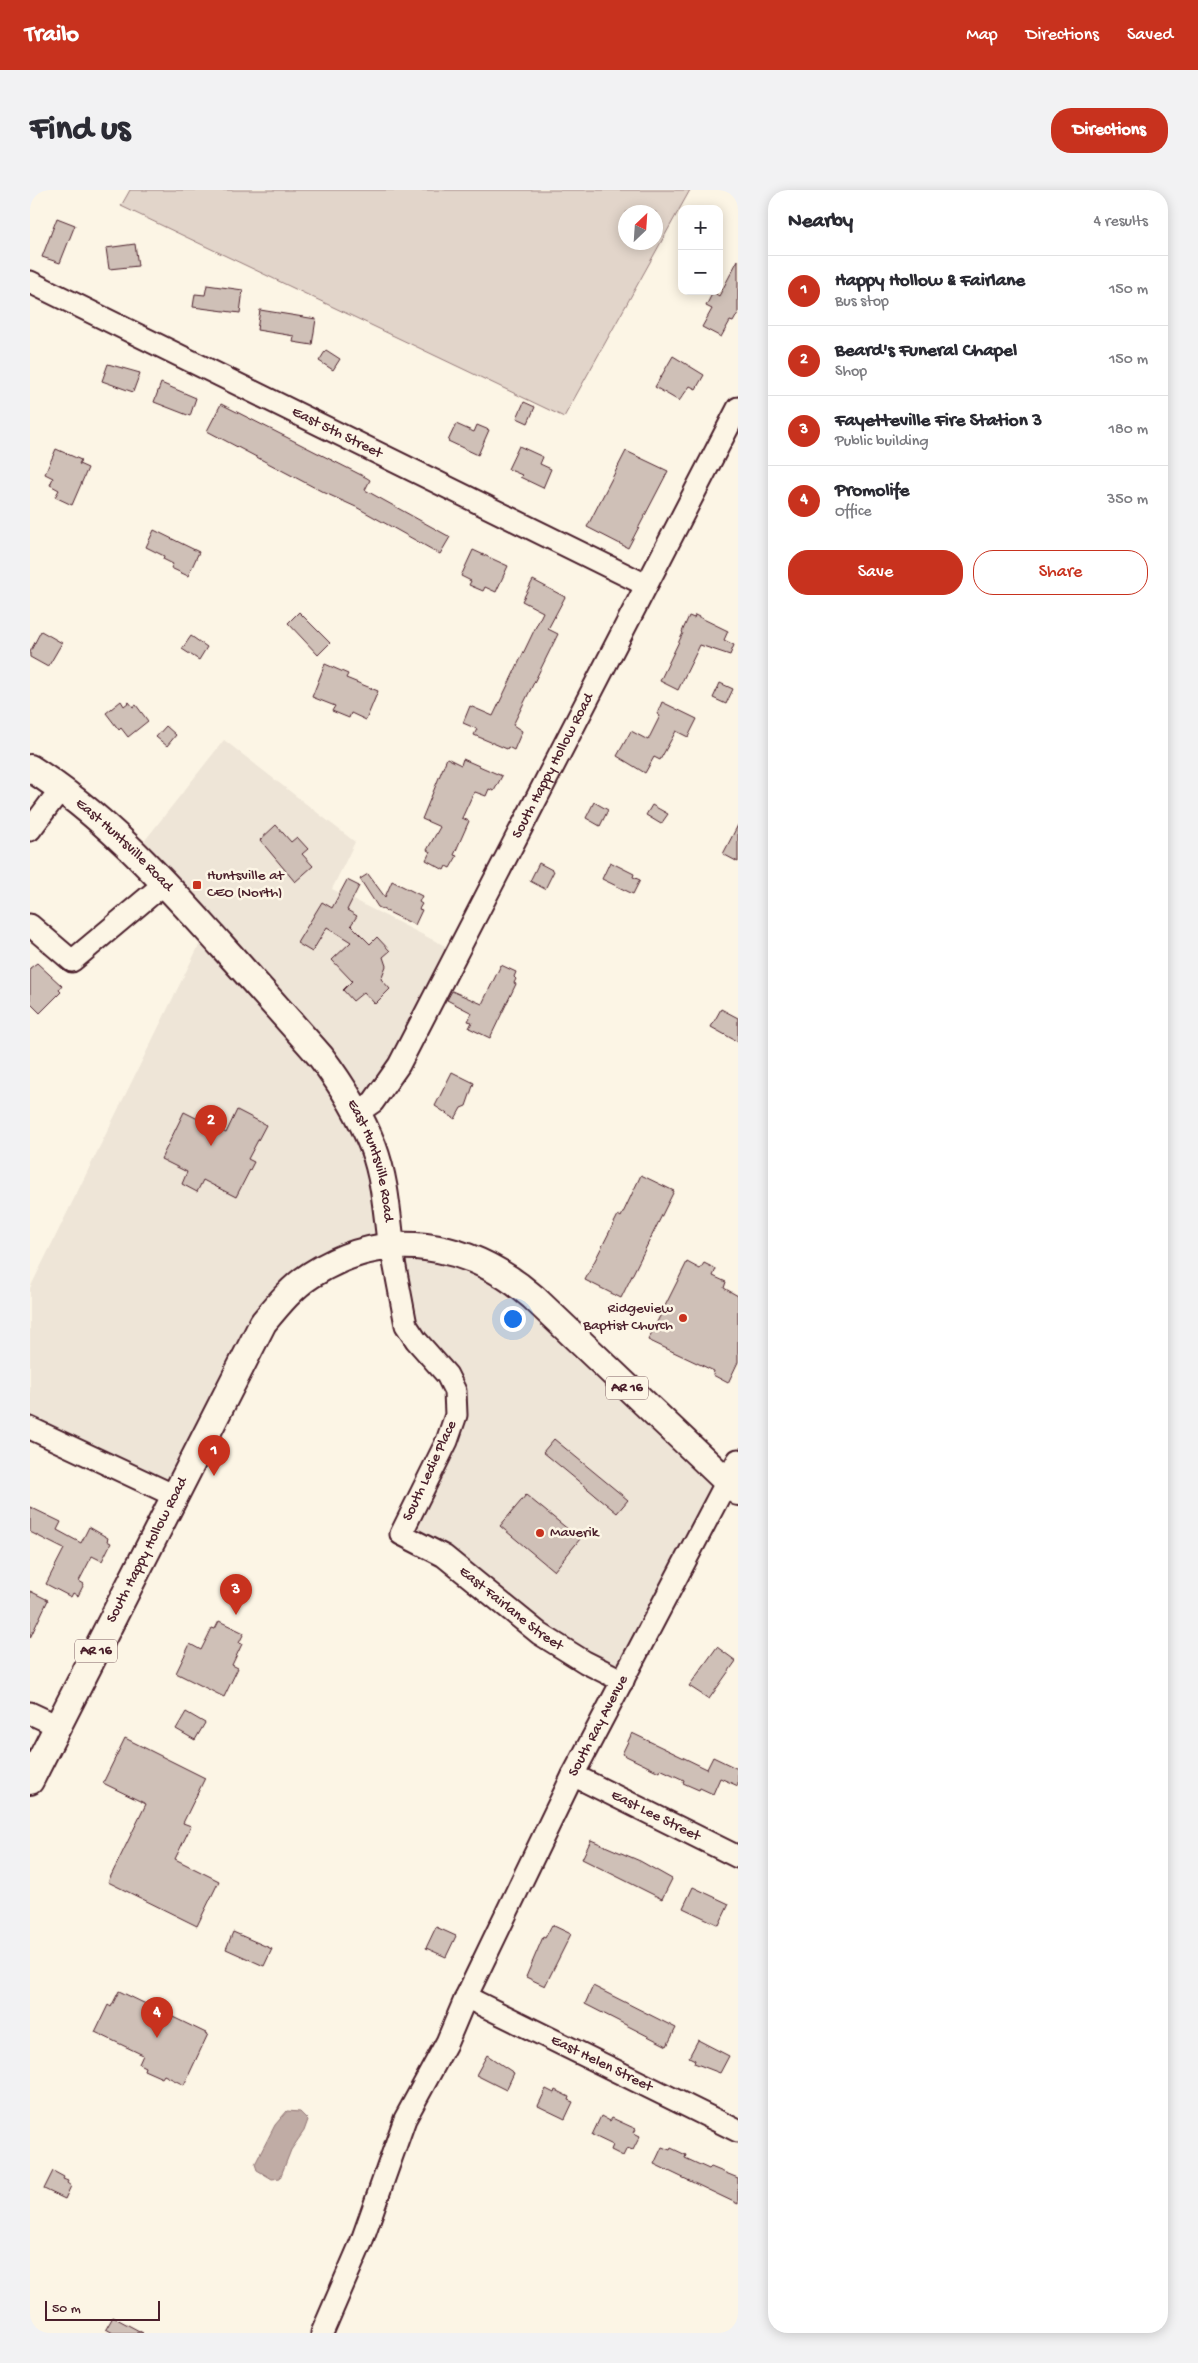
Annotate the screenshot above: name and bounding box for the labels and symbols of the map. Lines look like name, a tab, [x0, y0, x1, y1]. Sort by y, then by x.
north arrow	[618, 205, 663, 250]
street label: East 5th Street	[289, 403, 387, 464]
street label: South Happy Hollow Road	[508, 689, 599, 842]
street label: East Huntsville Road	[72, 795, 178, 896]
place label: Huntsville at CEO (North)	[207, 867, 285, 902]
marker: Huntsville at CEO (North)	[191, 879, 203, 891]
street label: East Huntsville Road	[343, 1096, 397, 1224]
pin: 2	[195, 1105, 227, 1146]
place label: Ridgeview Baptist Church	[582, 1300, 673, 1335]
your location	[500, 1306, 526, 1332]
marker: Ridgeview Baptist Church	[677, 1312, 689, 1324]
road number: AR 16	[606, 1376, 648, 1400]
street label: South Ledie Place	[399, 1418, 461, 1524]
pin: 1	[198, 1435, 230, 1476]
street label: South Happy Hollow Road	[103, 1473, 192, 1626]
place label: Maverik	[550, 1524, 600, 1542]
marker: Maverik	[534, 1527, 546, 1539]
street label: East Fairlane Street	[455, 1563, 568, 1656]
pin: 3	[220, 1574, 252, 1615]
road number: AR 16	[75, 1640, 117, 1662]
street label: South Ray Avenue	[565, 1672, 633, 1780]
street label: East Lee Street	[608, 1786, 705, 1847]
pin: 4	[141, 1997, 173, 2038]
street label: East Helen Street	[548, 2031, 657, 2097]
scale bar	[45, 2298, 160, 2321]

